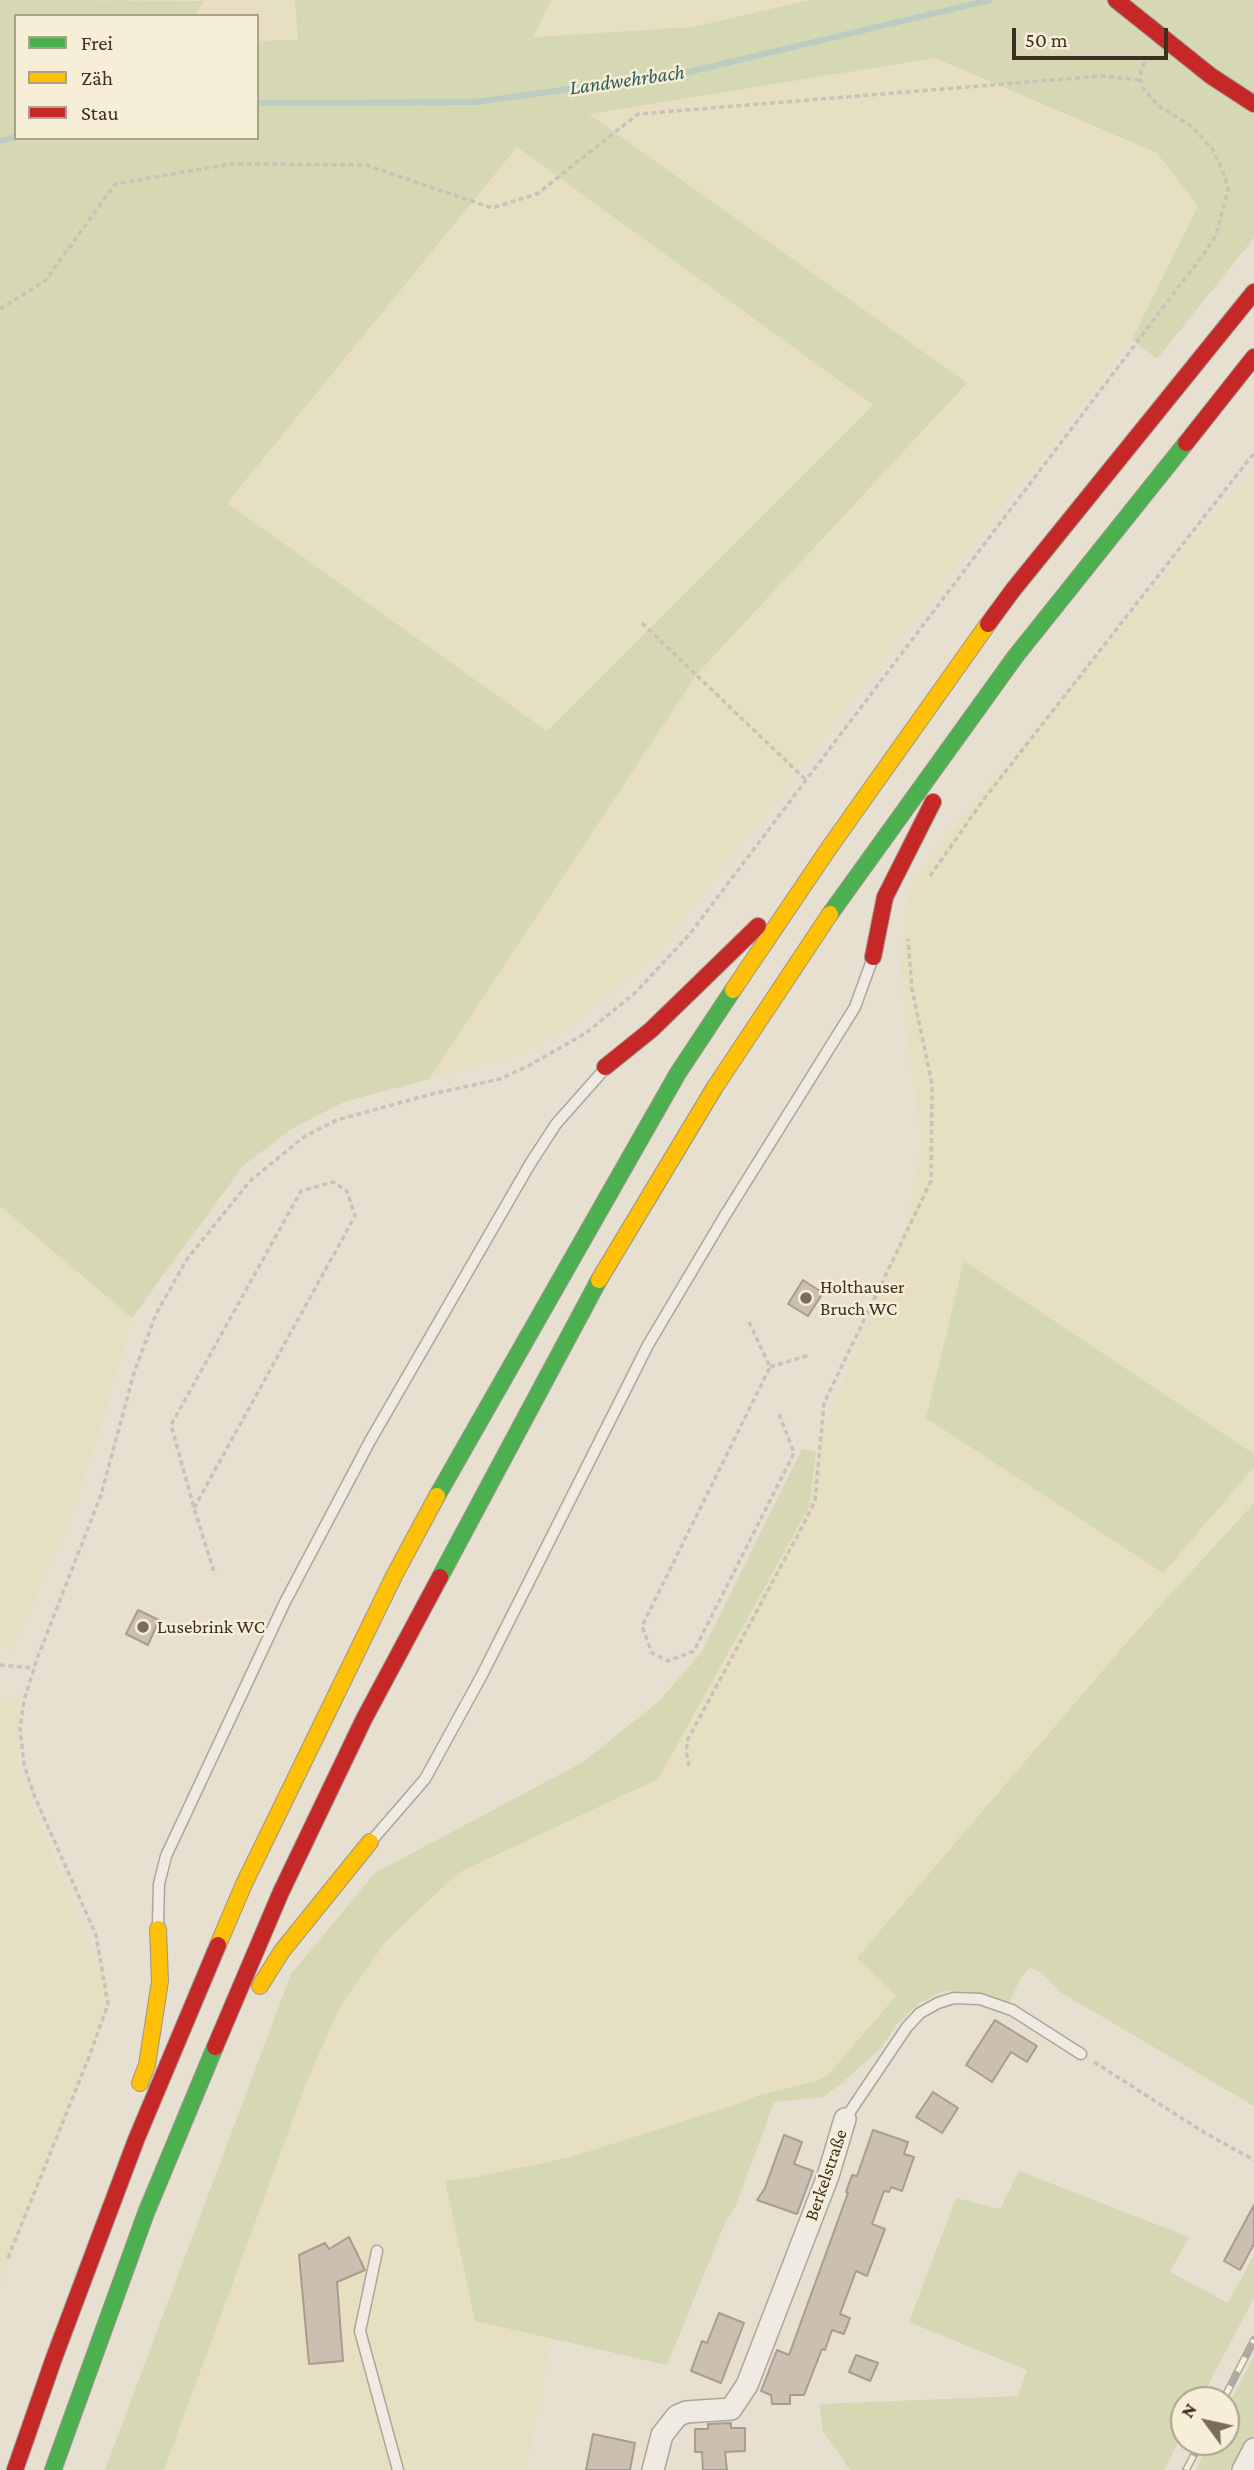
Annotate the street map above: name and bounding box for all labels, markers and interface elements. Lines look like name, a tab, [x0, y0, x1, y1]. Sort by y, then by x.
legend	[14, 14, 259, 140]
scale bar	[1016, 14, 1172, 58]
text: 50 m	[1025, 28, 1068, 52]
text: Frei	[81, 31, 113, 55]
water label: Landwehrbach	[568, 59, 686, 101]
text: Zäh	[81, 66, 113, 90]
text: Stau	[81, 101, 119, 125]
place label: Holthauser Bruch WC	[820, 1276, 905, 1320]
marker: Holthauser Bruch WC	[798, 1290, 814, 1306]
place label: Lusebrink WC	[157, 1616, 265, 1638]
marker: Lusebrink WC	[135, 1619, 151, 1635]
street label: Berkelstraße	[800, 2126, 852, 2224]
north arrow	[1170, 2386, 1240, 2456]
text: N	[1176, 2399, 1201, 2422]

